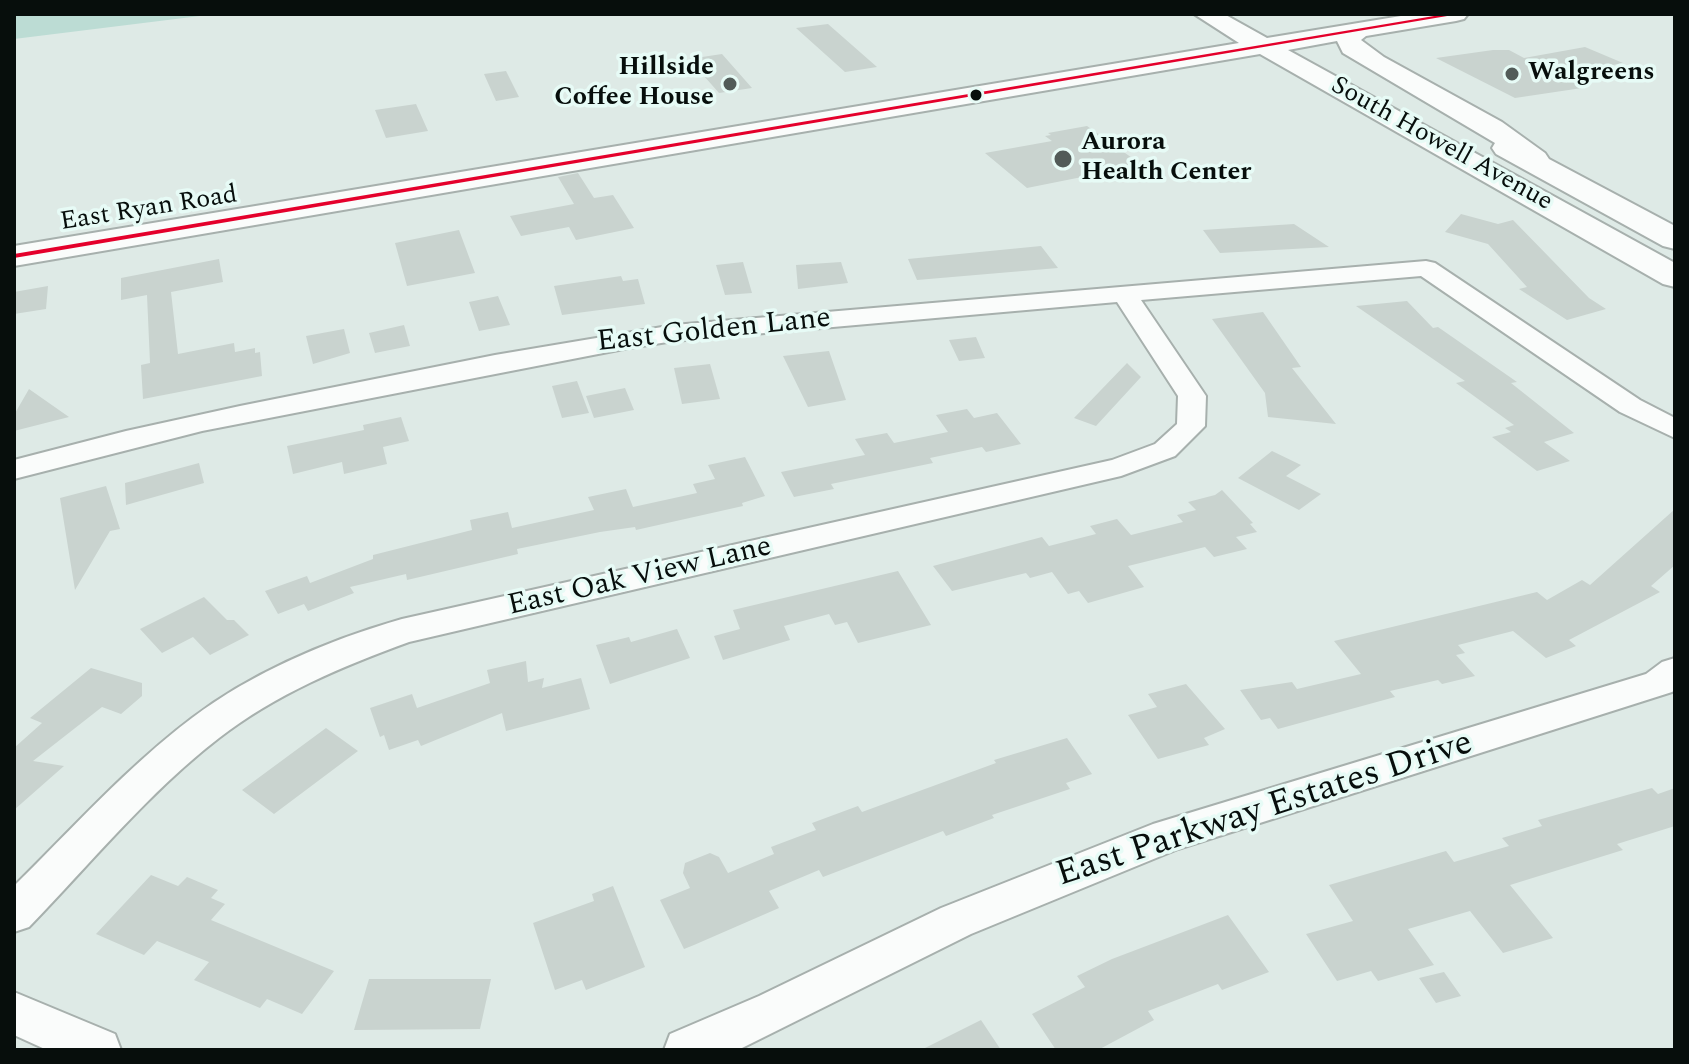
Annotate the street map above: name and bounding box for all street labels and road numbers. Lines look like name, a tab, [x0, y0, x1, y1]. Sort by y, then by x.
street label: South Howell Avenue	[1325, 71, 1557, 219]
street label: East Ryan Road	[58, 181, 240, 239]
street label: East Golden Lane	[595, 302, 833, 362]
street label: East Oak View Lane	[505, 530, 775, 626]
street label: East Parkway Estates Drive	[1051, 723, 1479, 899]

